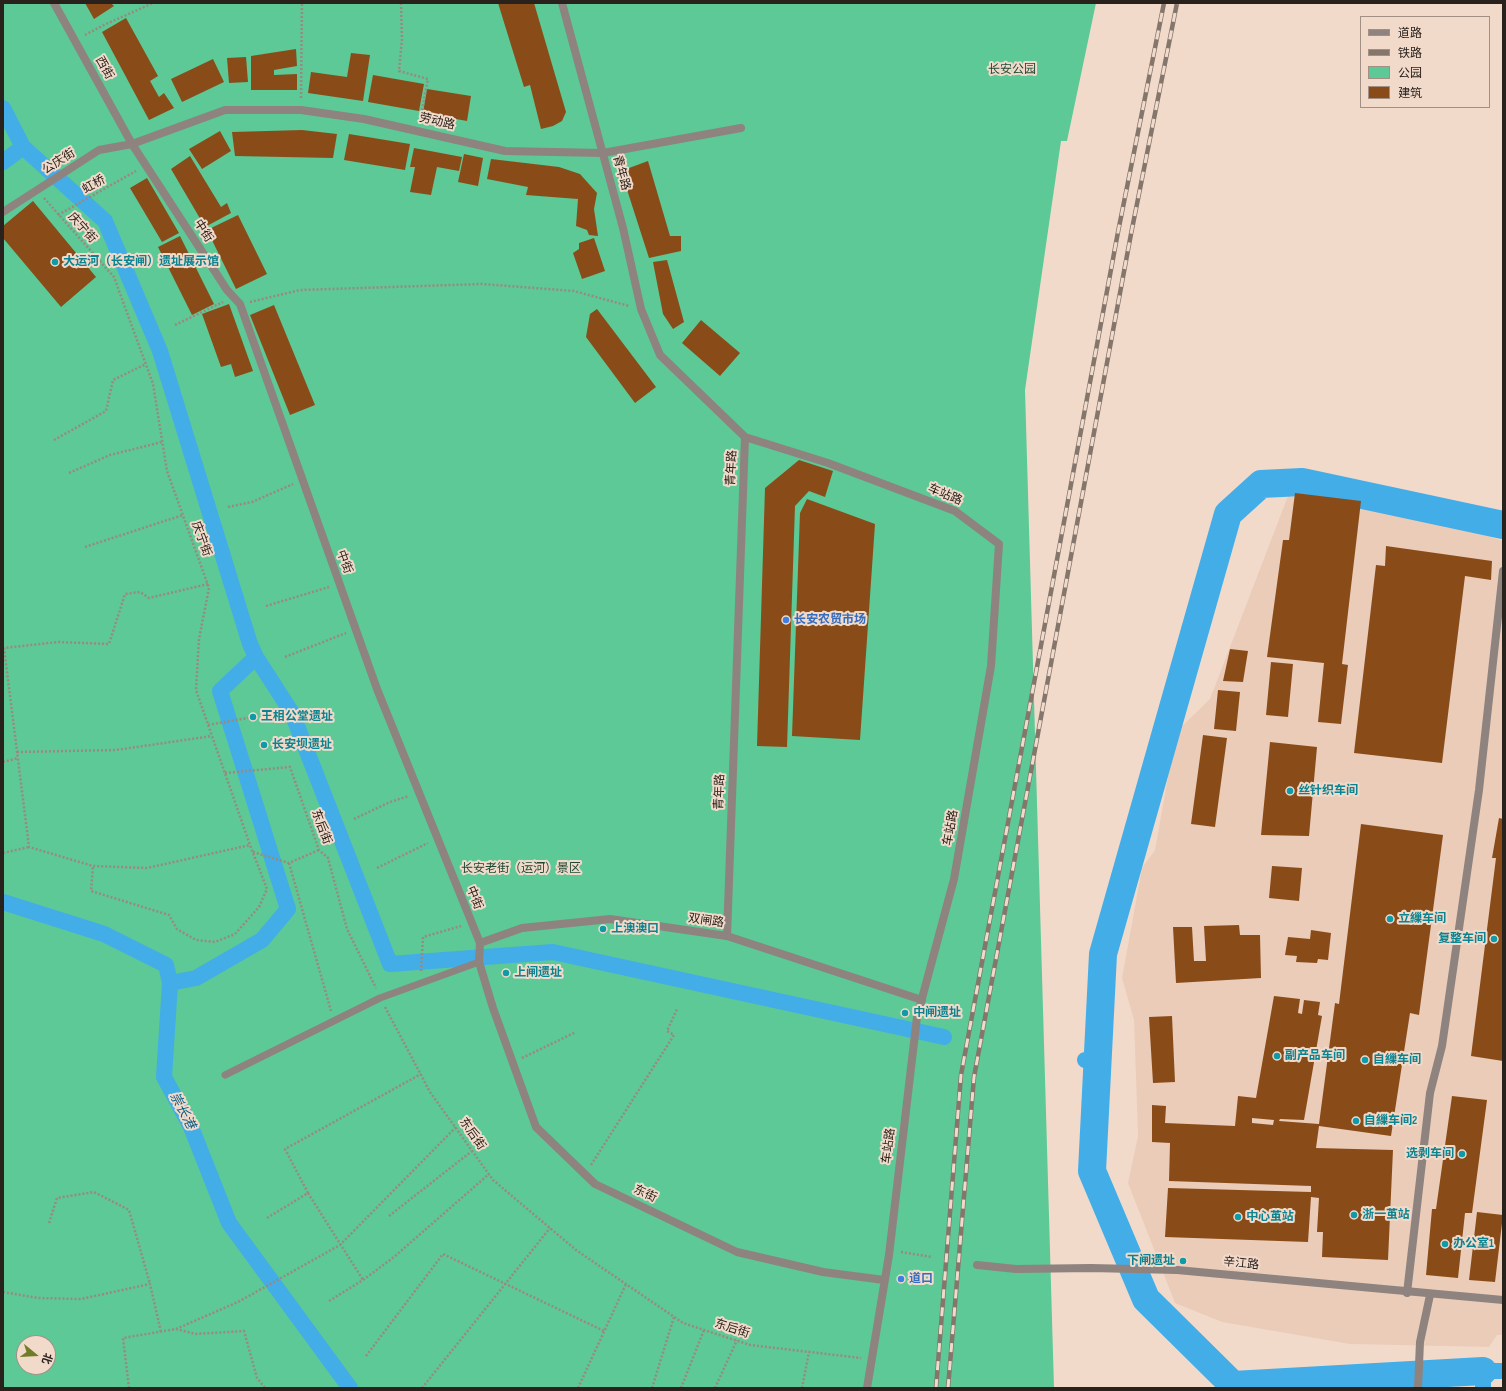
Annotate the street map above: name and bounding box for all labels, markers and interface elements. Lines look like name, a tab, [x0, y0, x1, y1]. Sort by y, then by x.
legend	[1360, 16, 1490, 108]
text: 道路	[1398, 26, 1422, 41]
text: 铁路	[1398, 46, 1422, 61]
street label: 西街	[92, 54, 116, 82]
park label: 长安公园	[988, 63, 1036, 77]
text: 公园	[1398, 66, 1422, 81]
text: 建筑	[1398, 86, 1422, 101]
street label: 劳动路	[418, 111, 456, 133]
street label: 公庆街	[40, 146, 78, 178]
street label: 青年路	[609, 154, 633, 192]
street label: 虹桥	[80, 173, 108, 197]
street label: 庆宁街	[65, 210, 99, 246]
street label: 中街	[190, 217, 216, 245]
place label: 大运河（长安闸）遗址展示馆	[63, 255, 219, 269]
marker: 大运河（长安闸）遗址展示馆	[50, 257, 60, 267]
street label: 青年路	[724, 450, 740, 486]
street label: 车站路	[926, 481, 964, 509]
street label: 庆宁街	[188, 520, 214, 558]
street label: 中街	[333, 548, 355, 576]
place label: 长安农贸市场	[794, 613, 866, 627]
marker: 长安农贸市场	[781, 615, 791, 625]
place label: 王相公堂遗址	[261, 710, 333, 724]
marker: 王相公堂遗址	[248, 712, 258, 722]
place label: 长安坝遗址	[272, 738, 332, 752]
marker: 长安坝遗址	[259, 740, 269, 750]
street label: 青年路	[712, 774, 728, 810]
place label: 丝针织车间	[1298, 784, 1358, 798]
marker: 丝针织车间	[1285, 786, 1295, 796]
street label: 东后街	[308, 808, 334, 846]
street label: 车站路	[941, 809, 961, 847]
park label: 长安老街（运河）景区	[461, 862, 581, 876]
street label: 中街	[463, 884, 485, 912]
street label: 双闸路	[687, 911, 725, 931]
place label: 立繅车间	[1398, 912, 1446, 926]
marker: 立繅车间	[1385, 914, 1395, 924]
place label: 上澳澳口	[611, 922, 659, 936]
marker: 上澳澳口	[598, 924, 608, 934]
place label: 复整车间	[1438, 932, 1486, 946]
marker: 复整车间	[1489, 934, 1499, 944]
place label: 上闸遗址	[514, 966, 562, 980]
marker: 上闸遗址	[501, 968, 511, 978]
place label: 中闸遗址	[913, 1006, 961, 1020]
marker: 中闸遗址	[900, 1008, 910, 1018]
place label: 副产品车间	[1285, 1049, 1345, 1063]
marker: 副产品车间	[1272, 1051, 1282, 1061]
place label: 自繅车间	[1373, 1053, 1421, 1067]
marker: 自繅车间	[1360, 1055, 1370, 1065]
water label: 崇长港	[166, 1090, 198, 1132]
place label: 自繅车间2	[1364, 1114, 1417, 1128]
street label: 东后街	[456, 1115, 488, 1153]
marker: 自繅车间2	[1351, 1116, 1361, 1126]
street label: 车站路	[880, 1127, 898, 1165]
place label: 选剥车间	[1406, 1147, 1454, 1161]
marker: 选剥车间	[1457, 1149, 1467, 1159]
street label: 东街	[631, 1182, 659, 1206]
place label: 浙一茧站	[1362, 1208, 1410, 1222]
place label: 中心茧站	[1246, 1210, 1294, 1224]
marker: 浙一茧站	[1349, 1210, 1359, 1220]
marker: 中心茧站	[1233, 1212, 1243, 1222]
place label: 办公室1	[1453, 1237, 1494, 1251]
marker: 办公室1	[1440, 1239, 1450, 1249]
place label: 下闸遗址	[1127, 1254, 1175, 1268]
street label: 辛江路	[1222, 1255, 1260, 1273]
marker: 下闸遗址	[1178, 1256, 1188, 1266]
place label: 道口	[909, 1272, 933, 1286]
marker: 道口	[896, 1274, 906, 1284]
street label: 东后街	[713, 1317, 751, 1341]
north arrow	[16, 1335, 56, 1375]
text: 北	[39, 1351, 55, 1366]

